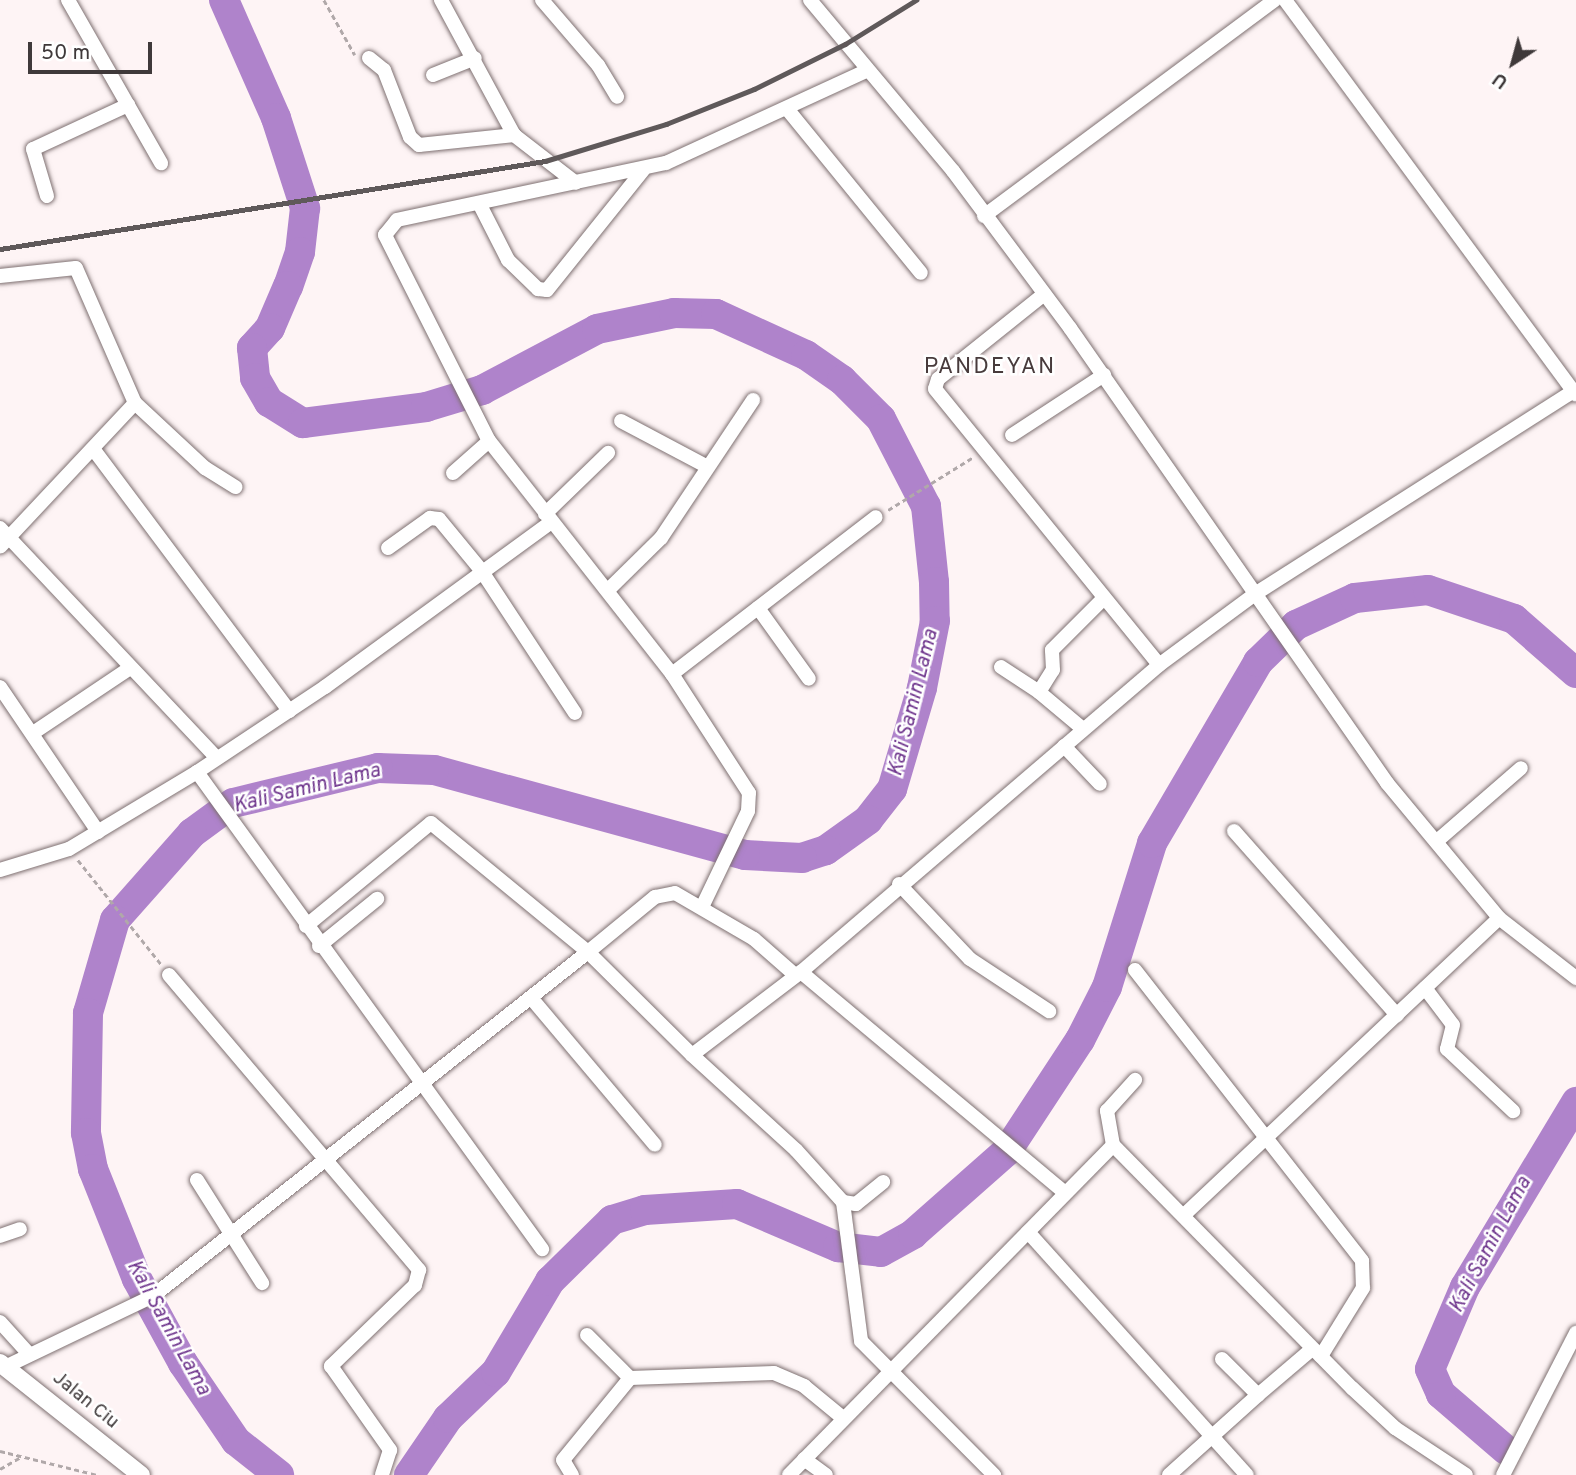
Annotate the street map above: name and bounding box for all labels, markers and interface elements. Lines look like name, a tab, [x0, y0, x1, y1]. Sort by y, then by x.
scale bar	[32, 28, 156, 72]
north arrow	[1478, 28, 1548, 98]
text: 50 m	[41, 40, 90, 67]
text: U	[1488, 66, 1513, 94]
district label: PANDEYAN	[925, 354, 1055, 382]
water label: Kali Samin Lama	[884, 627, 944, 779]
water label: Kali Samin Lama	[231, 759, 383, 819]
water label: Kali Samin Lama	[1445, 1173, 1537, 1317]
water label: Kali Samin Lama	[120, 1256, 216, 1400]
street label: Jalan Ciu	[47, 1367, 123, 1435]

